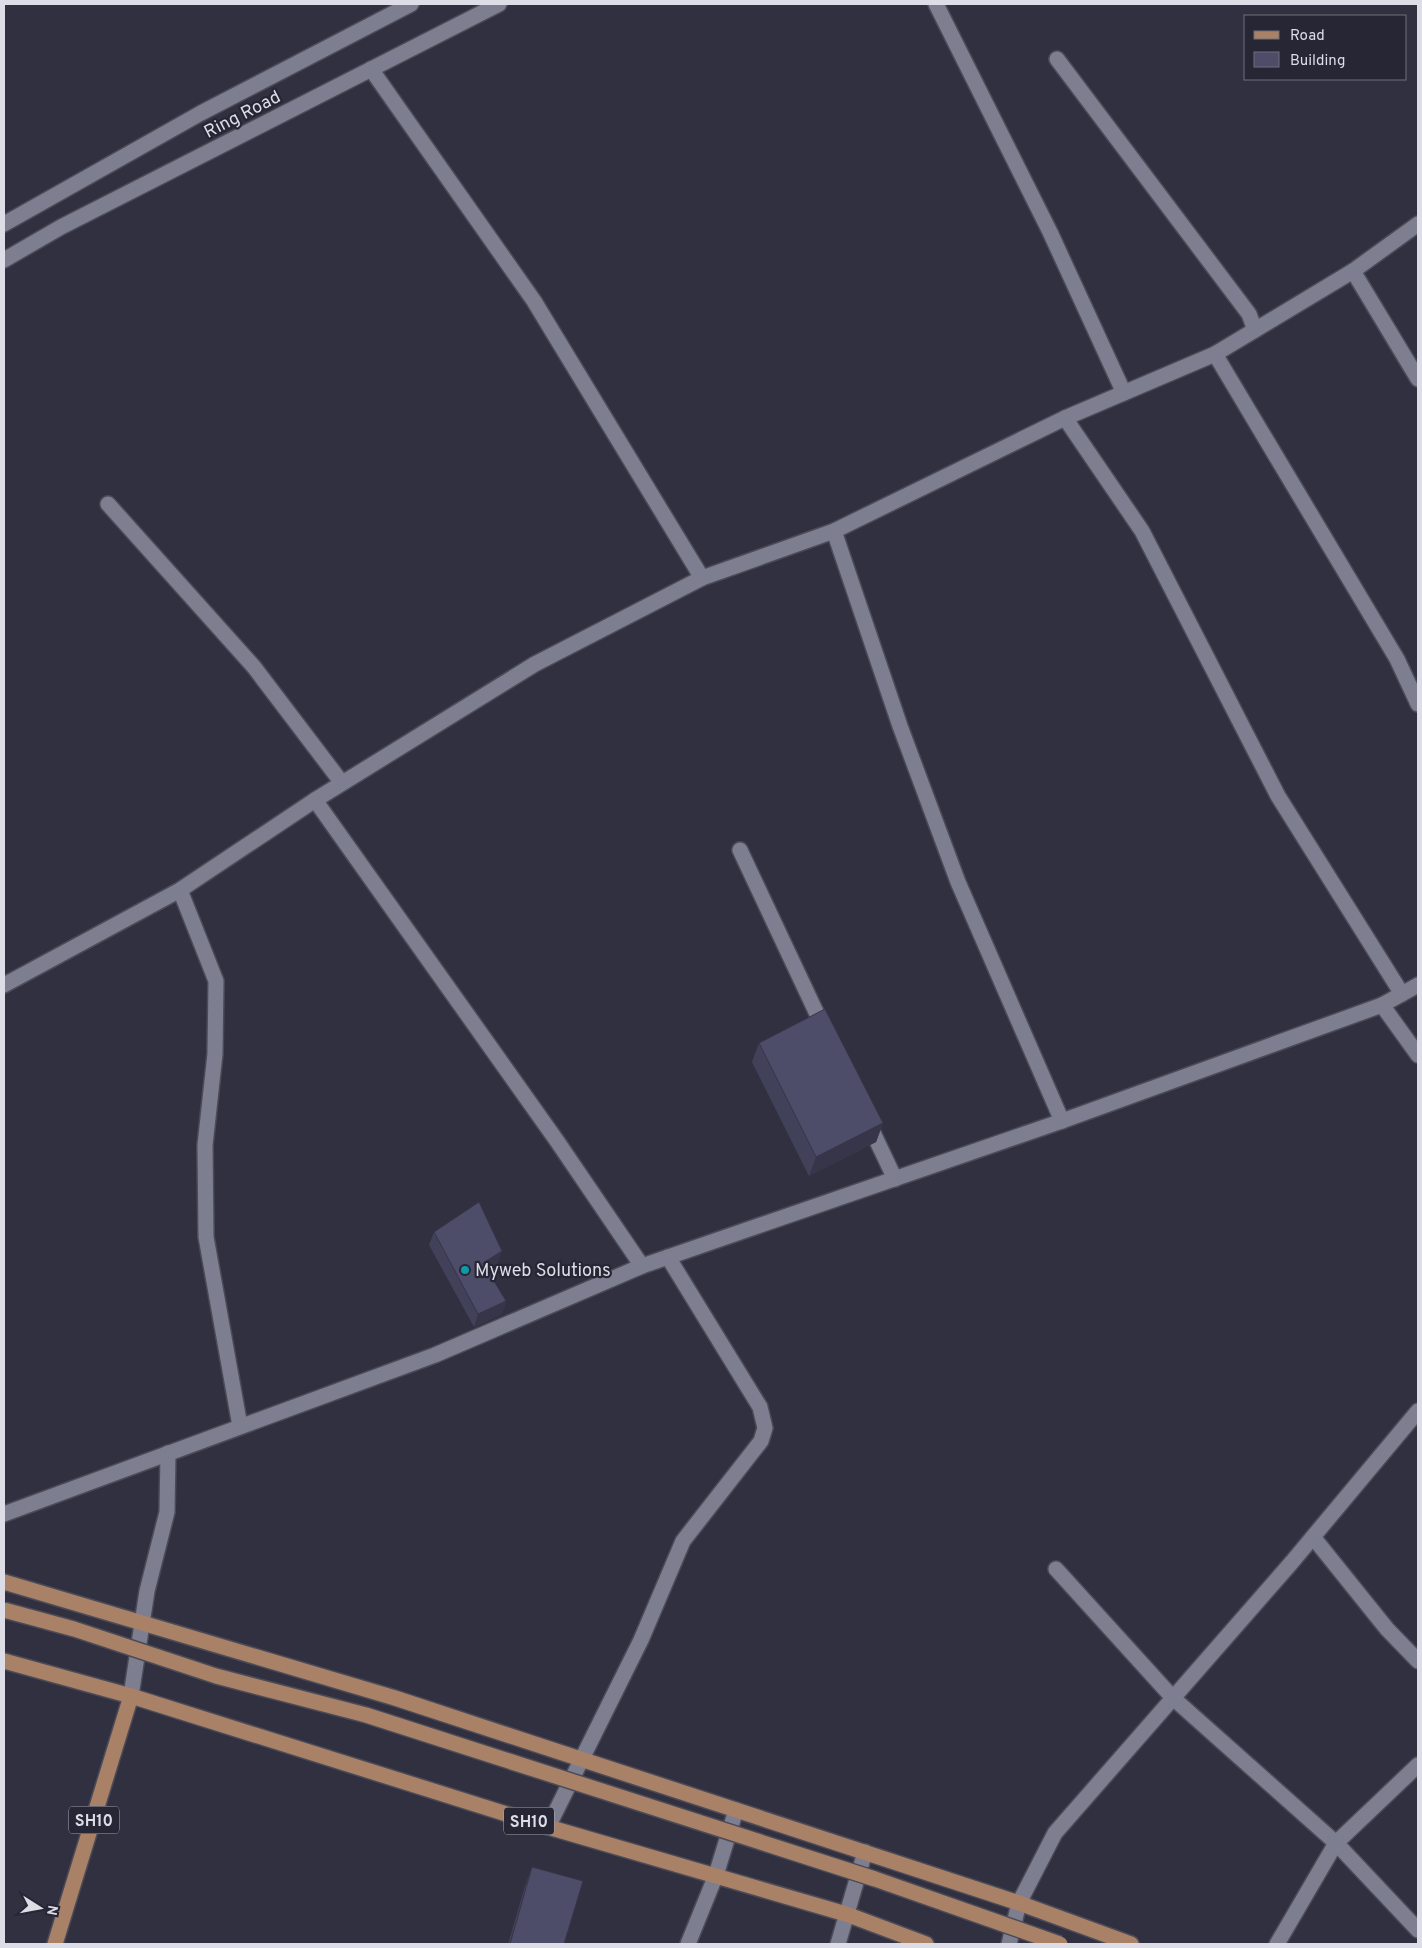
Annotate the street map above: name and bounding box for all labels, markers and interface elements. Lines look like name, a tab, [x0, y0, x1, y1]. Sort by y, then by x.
legend	[1244, 15, 1407, 80]
text: Road	[1290, 27, 1325, 46]
text: Building	[1290, 52, 1345, 71]
street label: Ring Road	[200, 86, 285, 144]
place label: Myweb Solutions	[475, 1260, 611, 1283]
marker: Myweb Solutions	[459, 1264, 471, 1276]
road number: SH10	[69, 1806, 119, 1834]
road number: SH10	[504, 1808, 554, 1834]
north arrow	[15, 1883, 65, 1933]
text: N	[42, 1904, 61, 1917]

